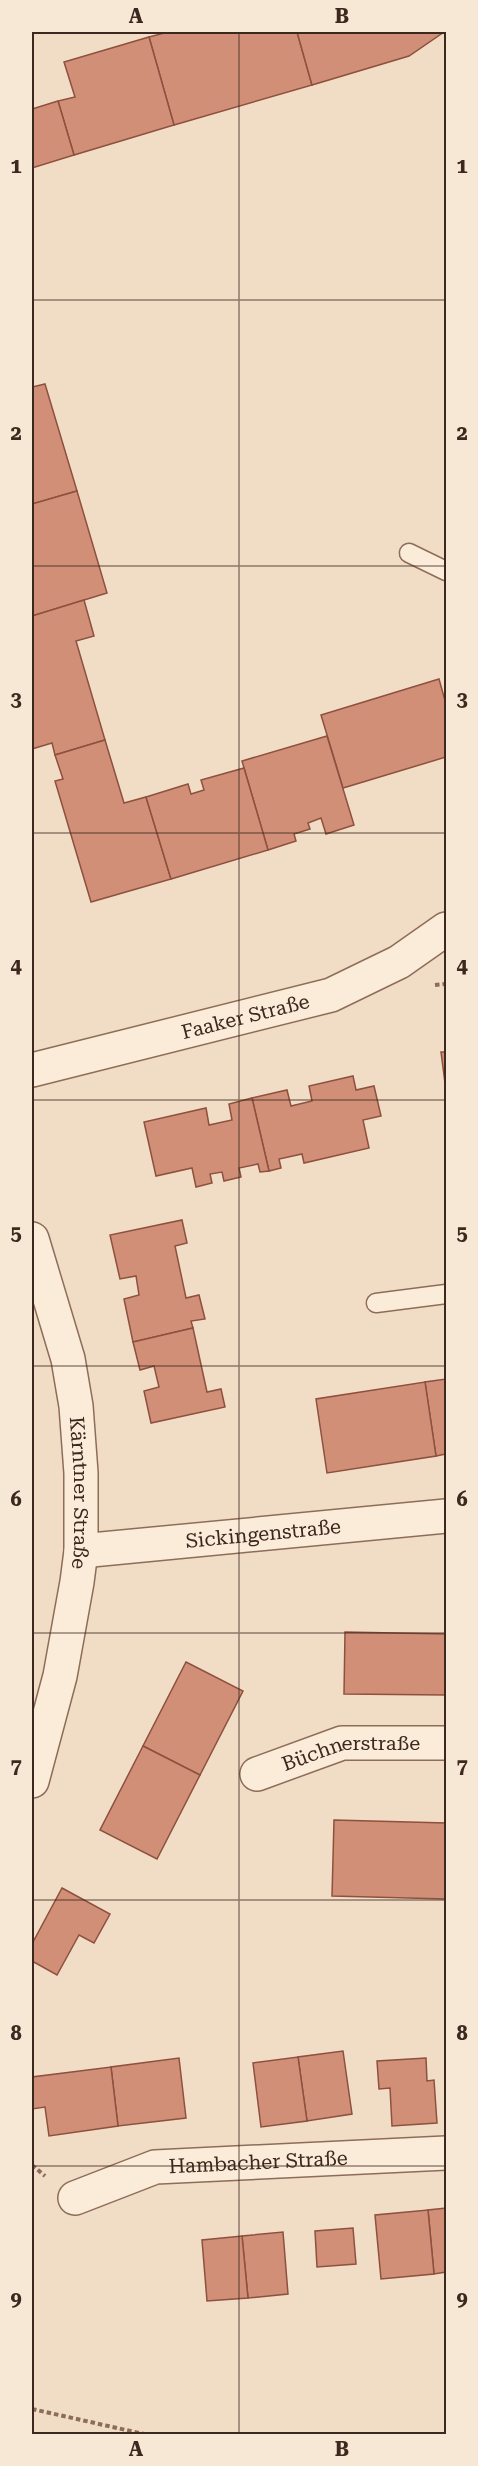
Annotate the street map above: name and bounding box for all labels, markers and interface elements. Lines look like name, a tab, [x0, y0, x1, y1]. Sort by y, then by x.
text: A	[129, 4, 144, 28]
text: B	[335, 4, 349, 28]
text: 1	[10, 154, 22, 178]
text: 1	[456, 154, 468, 178]
text: 2	[10, 421, 22, 445]
text: 2	[456, 421, 468, 445]
text: 3	[10, 687, 22, 711]
text: 3	[456, 687, 468, 711]
text: 4	[10, 954, 22, 978]
text: 4	[456, 954, 468, 978]
street label: Faaker Straße	[179, 989, 312, 1044]
text: 5	[10, 1221, 22, 1245]
text: 5	[456, 1221, 468, 1245]
street label: Kärntner Straße	[65, 1416, 94, 1571]
text: 6	[10, 1487, 22, 1511]
text: 6	[456, 1487, 468, 1511]
street label: Sickingenstraße	[184, 1514, 342, 1553]
street label: Büchnerstraße	[279, 1731, 420, 1776]
text: 7	[10, 1754, 22, 1778]
text: 7	[456, 1754, 468, 1778]
text: 8	[10, 2021, 22, 2045]
text: 8	[456, 2021, 468, 2045]
street label: Hambacher Straße	[168, 2146, 348, 2178]
text: 9	[10, 2287, 22, 2311]
text: 9	[456, 2287, 468, 2311]
text: A	[129, 2437, 144, 2461]
text: B	[335, 2437, 349, 2461]

